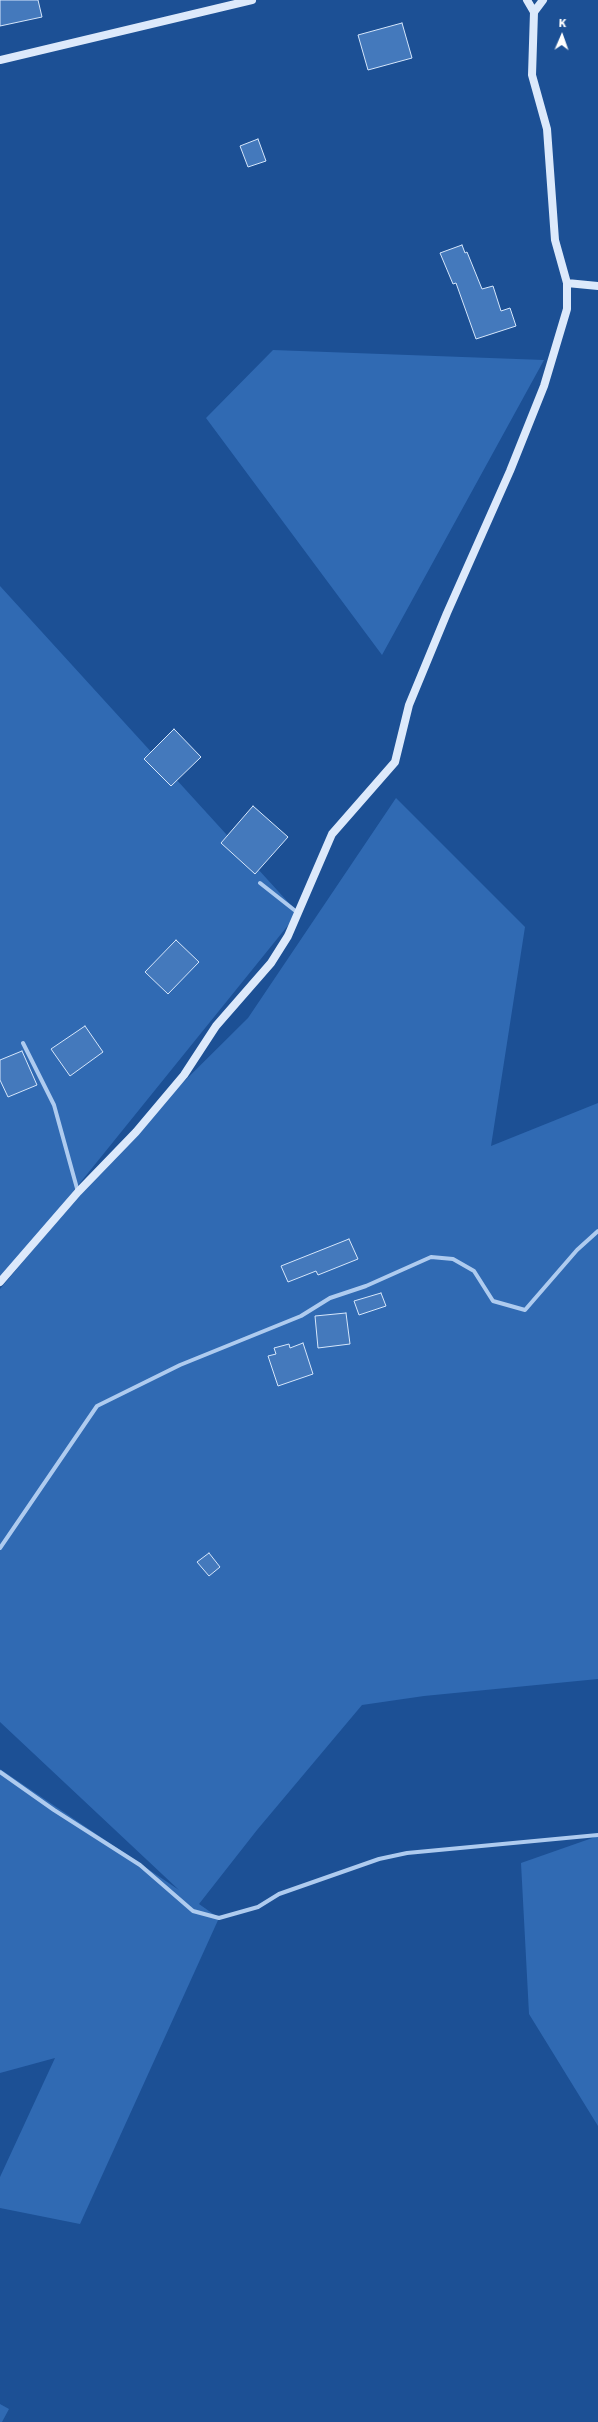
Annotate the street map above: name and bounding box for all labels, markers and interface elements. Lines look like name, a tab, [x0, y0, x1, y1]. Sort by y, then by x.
north arrow	[542, 16, 582, 56]
text: K	[558, 17, 566, 30]

